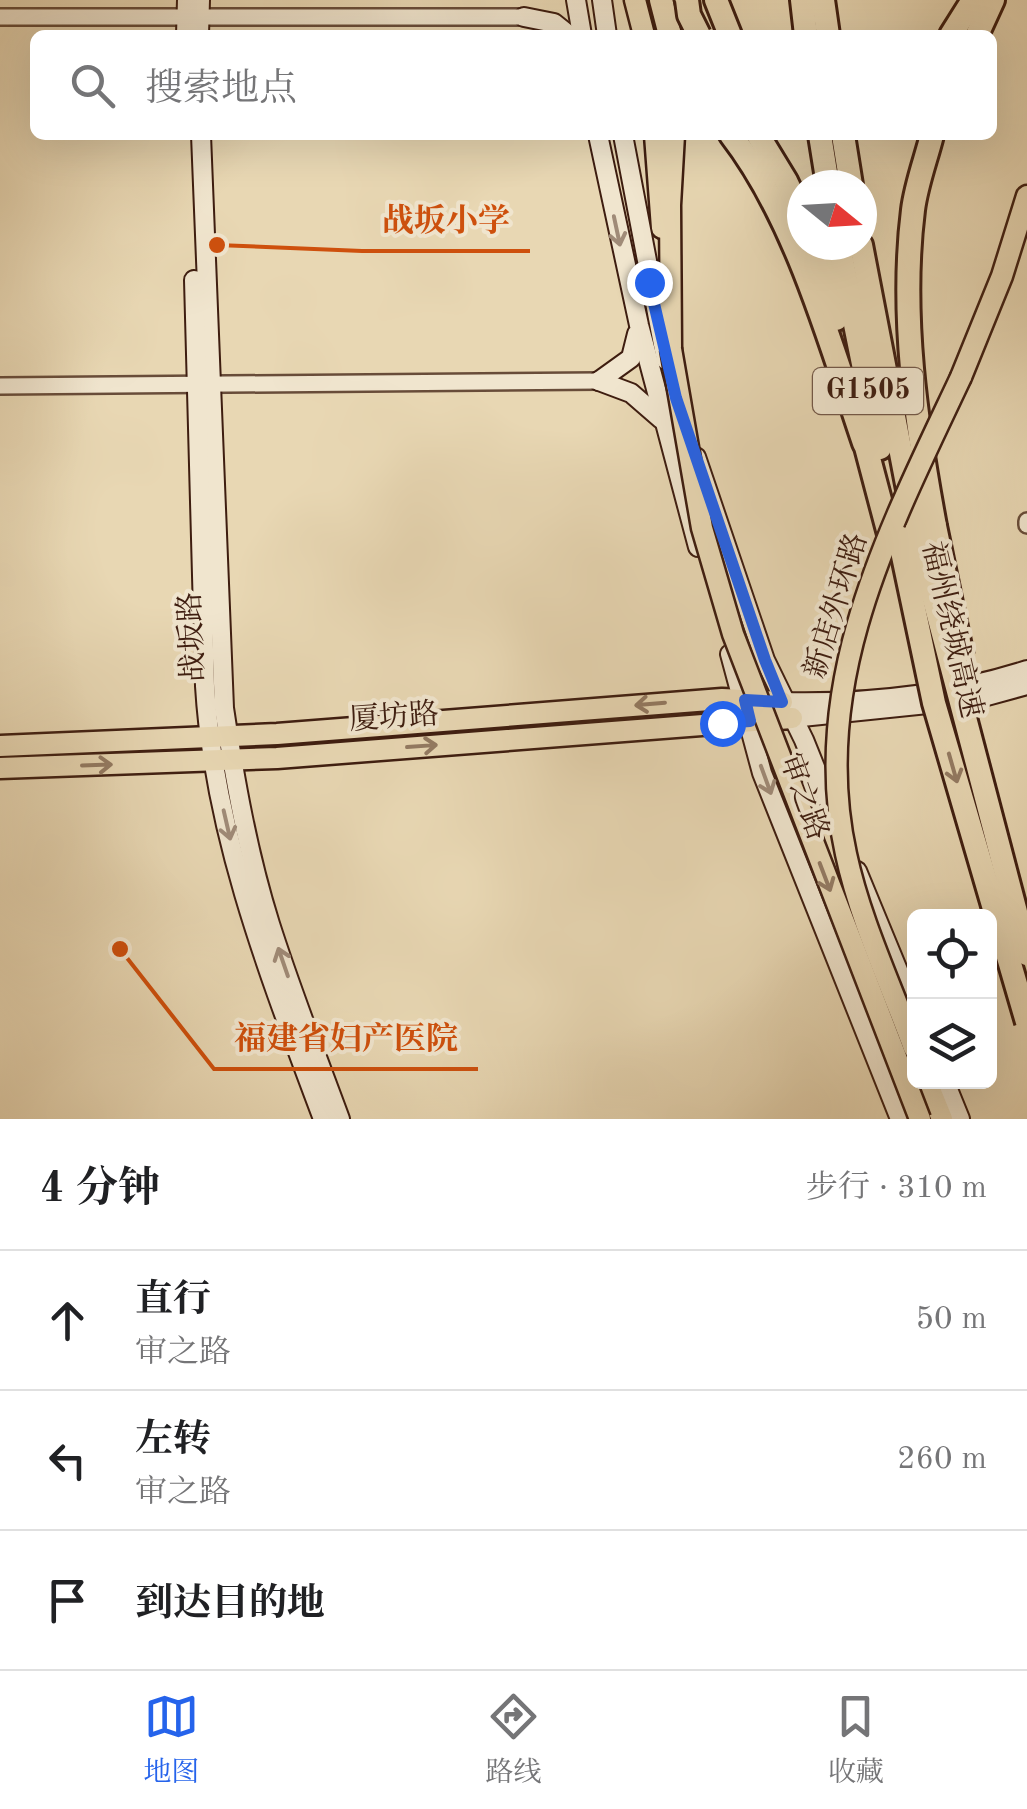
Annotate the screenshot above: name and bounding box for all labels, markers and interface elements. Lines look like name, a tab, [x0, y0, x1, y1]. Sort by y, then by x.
search box	[30, 30, 997, 140]
icon: search	[65, 58, 120, 113]
text: 搜索地点	[145, 71, 297, 109]
north arrow	[787, 170, 877, 260]
callout: 战坂小学	[362, 189, 530, 251]
text: 战坂小学	[382, 203, 510, 239]
one-way arrow	[608, 214, 627, 246]
route end	[627, 260, 673, 306]
road number: G1505	[813, 368, 923, 414]
street label: 新店外环路	[798, 529, 873, 682]
street label: 福州绕城高速	[916, 538, 989, 721]
street label: 战坂路	[173, 591, 210, 683]
one-way arrow	[635, 695, 667, 714]
street label: 厦坊路	[348, 697, 440, 736]
route start	[700, 701, 746, 747]
one-way arrow	[405, 737, 437, 756]
street label: 审之路	[774, 749, 835, 844]
one-way arrow	[945, 752, 963, 784]
one-way arrow	[81, 756, 113, 775]
one-way arrow	[758, 764, 776, 795]
one-way arrow	[219, 808, 238, 840]
one-way arrow	[818, 862, 836, 892]
map controls	[907, 909, 997, 1089]
button: locate	[907, 909, 997, 999]
one-way arrow	[272, 946, 290, 978]
button: layers	[907, 999, 997, 1089]
callout: 福建省妇产医院	[214, 1007, 478, 1069]
text: 福建省妇产医院	[234, 1021, 458, 1057]
text: 4 分钟	[40, 1169, 160, 1211]
text: 步行 · 310 m	[806, 1173, 987, 1205]
text: 直行	[135, 1282, 211, 1320]
icon: ahead	[40, 1293, 95, 1348]
text: 50 m	[916, 1304, 987, 1336]
text: 审之路	[135, 1338, 231, 1370]
text: 左转	[135, 1422, 211, 1460]
icon: left	[40, 1433, 95, 1488]
text: 260 m	[897, 1444, 987, 1476]
text: 审之路	[135, 1478, 231, 1510]
icon: arrive	[40, 1573, 95, 1628]
text: 到达目的地	[135, 1586, 325, 1624]
tab: 地图	[143, 1689, 199, 1792]
tab: 路线	[485, 1689, 542, 1792]
tab: 收藏	[828, 1689, 884, 1792]

